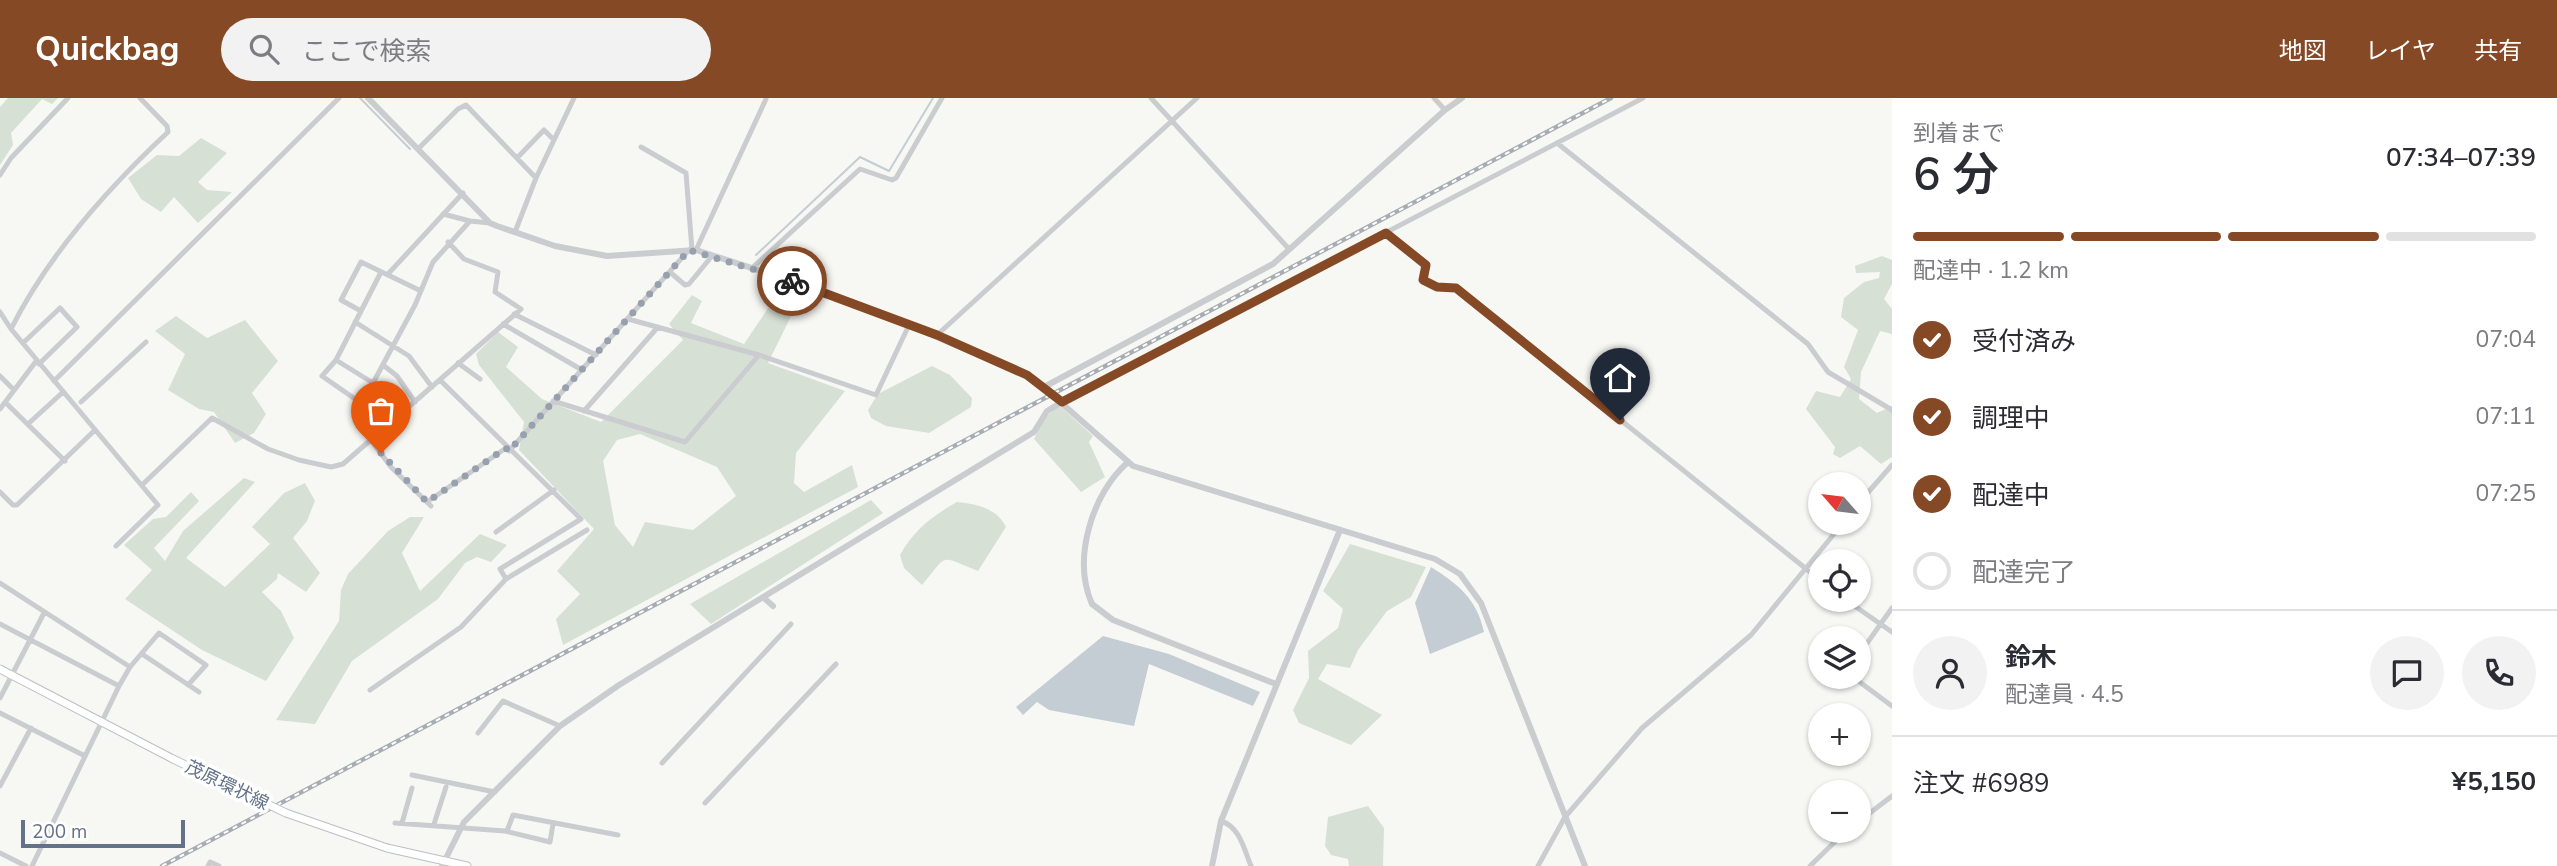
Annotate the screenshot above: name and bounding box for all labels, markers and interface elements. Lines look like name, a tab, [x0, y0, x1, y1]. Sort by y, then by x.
search box	[221, 18, 711, 81]
text: Quickbag	[35, 27, 179, 72]
icon: search	[245, 30, 283, 68]
text: ここで検索	[301, 34, 432, 69]
text: 地図	[2279, 35, 2327, 67]
text: レイヤ	[2365, 35, 2436, 67]
text: 共有	[2474, 35, 2522, 67]
text: 到着まで	[1913, 118, 2005, 149]
text: 07:34–07:39	[2386, 140, 2536, 175]
text: 6 分	[1913, 143, 1999, 206]
courier	[757, 246, 827, 316]
text: 配達中 · 1.2 km	[1913, 255, 2069, 286]
icon: bike	[773, 262, 811, 300]
icon: check	[1913, 321, 1951, 359]
text: 受付済み	[1972, 324, 2076, 359]
text: 07:04	[2476, 324, 2536, 355]
pin	[1590, 348, 1650, 420]
icon: home	[1601, 359, 1639, 397]
pin	[351, 381, 411, 453]
icon: bag	[362, 392, 400, 430]
icon: check	[1913, 398, 1951, 436]
text: 調理中	[1972, 401, 2050, 436]
text: 07:11	[2476, 401, 2536, 432]
north arrow	[1808, 472, 1871, 536]
map controls	[1808, 472, 1871, 843]
icon: check	[1913, 475, 1951, 513]
text: 配達中	[1972, 478, 2050, 513]
text: 07:25	[2476, 478, 2536, 509]
button: locate	[1808, 549, 1871, 612]
text: 配達完了	[1972, 555, 2076, 590]
button: layers	[1808, 626, 1871, 689]
button: person	[1913, 636, 1987, 710]
button: chat	[2370, 636, 2444, 710]
button: phone	[2462, 636, 2536, 710]
text: 鈴木	[2005, 640, 2057, 675]
text: 配達員 · 4.5	[2005, 679, 2124, 710]
button: +	[1808, 703, 1871, 766]
street label: 茂原環状線	[181, 754, 273, 816]
text: ¥5,150	[2452, 764, 2536, 799]
text: 注文 #6989	[1913, 766, 2050, 801]
button: −	[1808, 780, 1871, 843]
scale bar	[21, 817, 186, 849]
text: 200 m	[32, 819, 87, 845]

